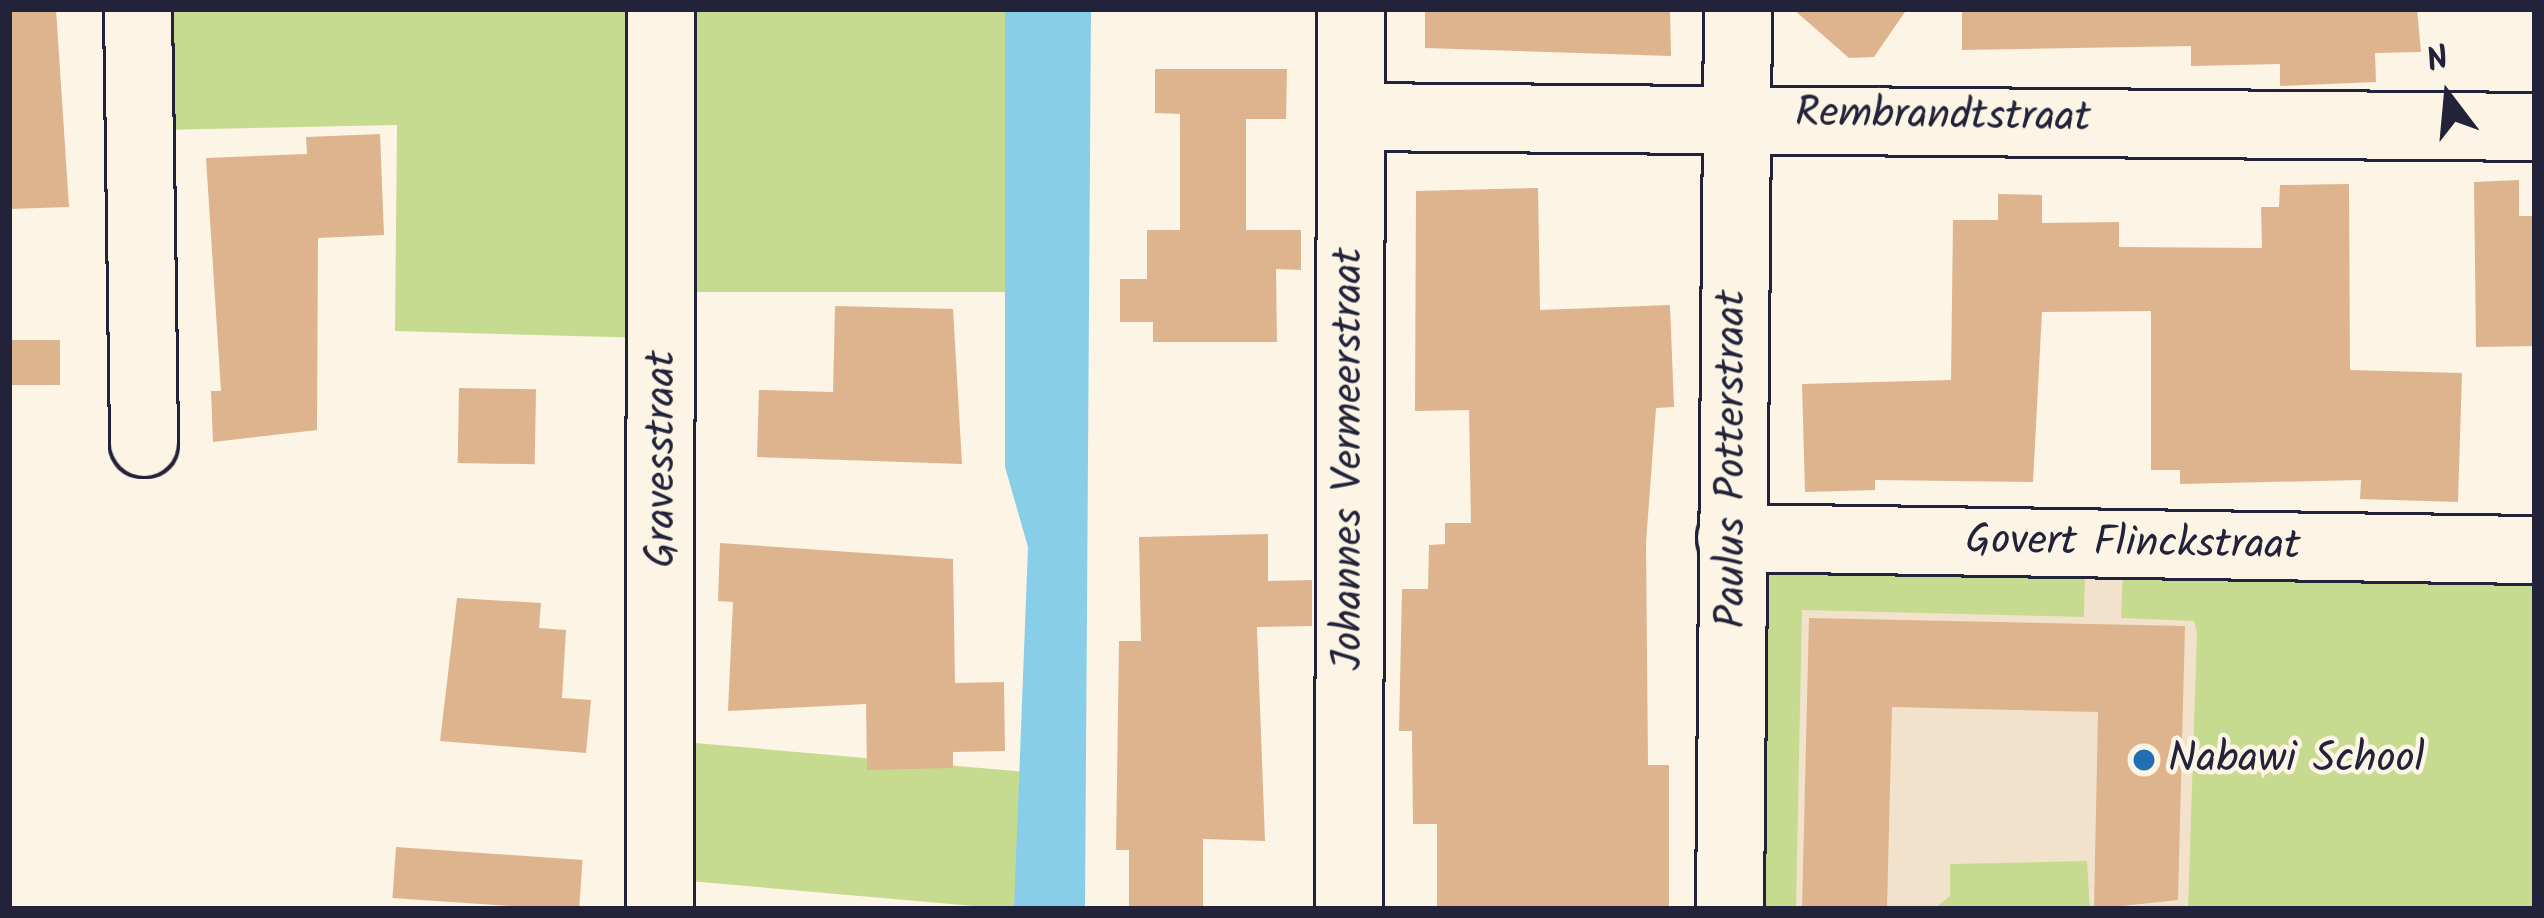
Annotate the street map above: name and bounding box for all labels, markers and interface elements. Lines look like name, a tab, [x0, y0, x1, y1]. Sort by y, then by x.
text: N	[2421, 33, 2455, 89]
north arrow	[2388, 36, 2508, 156]
street label: Rembrandtstraat	[1795, 89, 2091, 145]
street label: Johannes Vermeerstraat	[1325, 247, 1375, 671]
street label: Paulus Potterstraat	[1708, 290, 1758, 628]
street label: Gravesstraat	[638, 350, 688, 568]
street label: Govert Flinckstraat	[1965, 516, 2301, 572]
place label: Nabawi School	[2168, 735, 2425, 785]
marker: Nabawi School	[2131, 747, 2157, 773]

